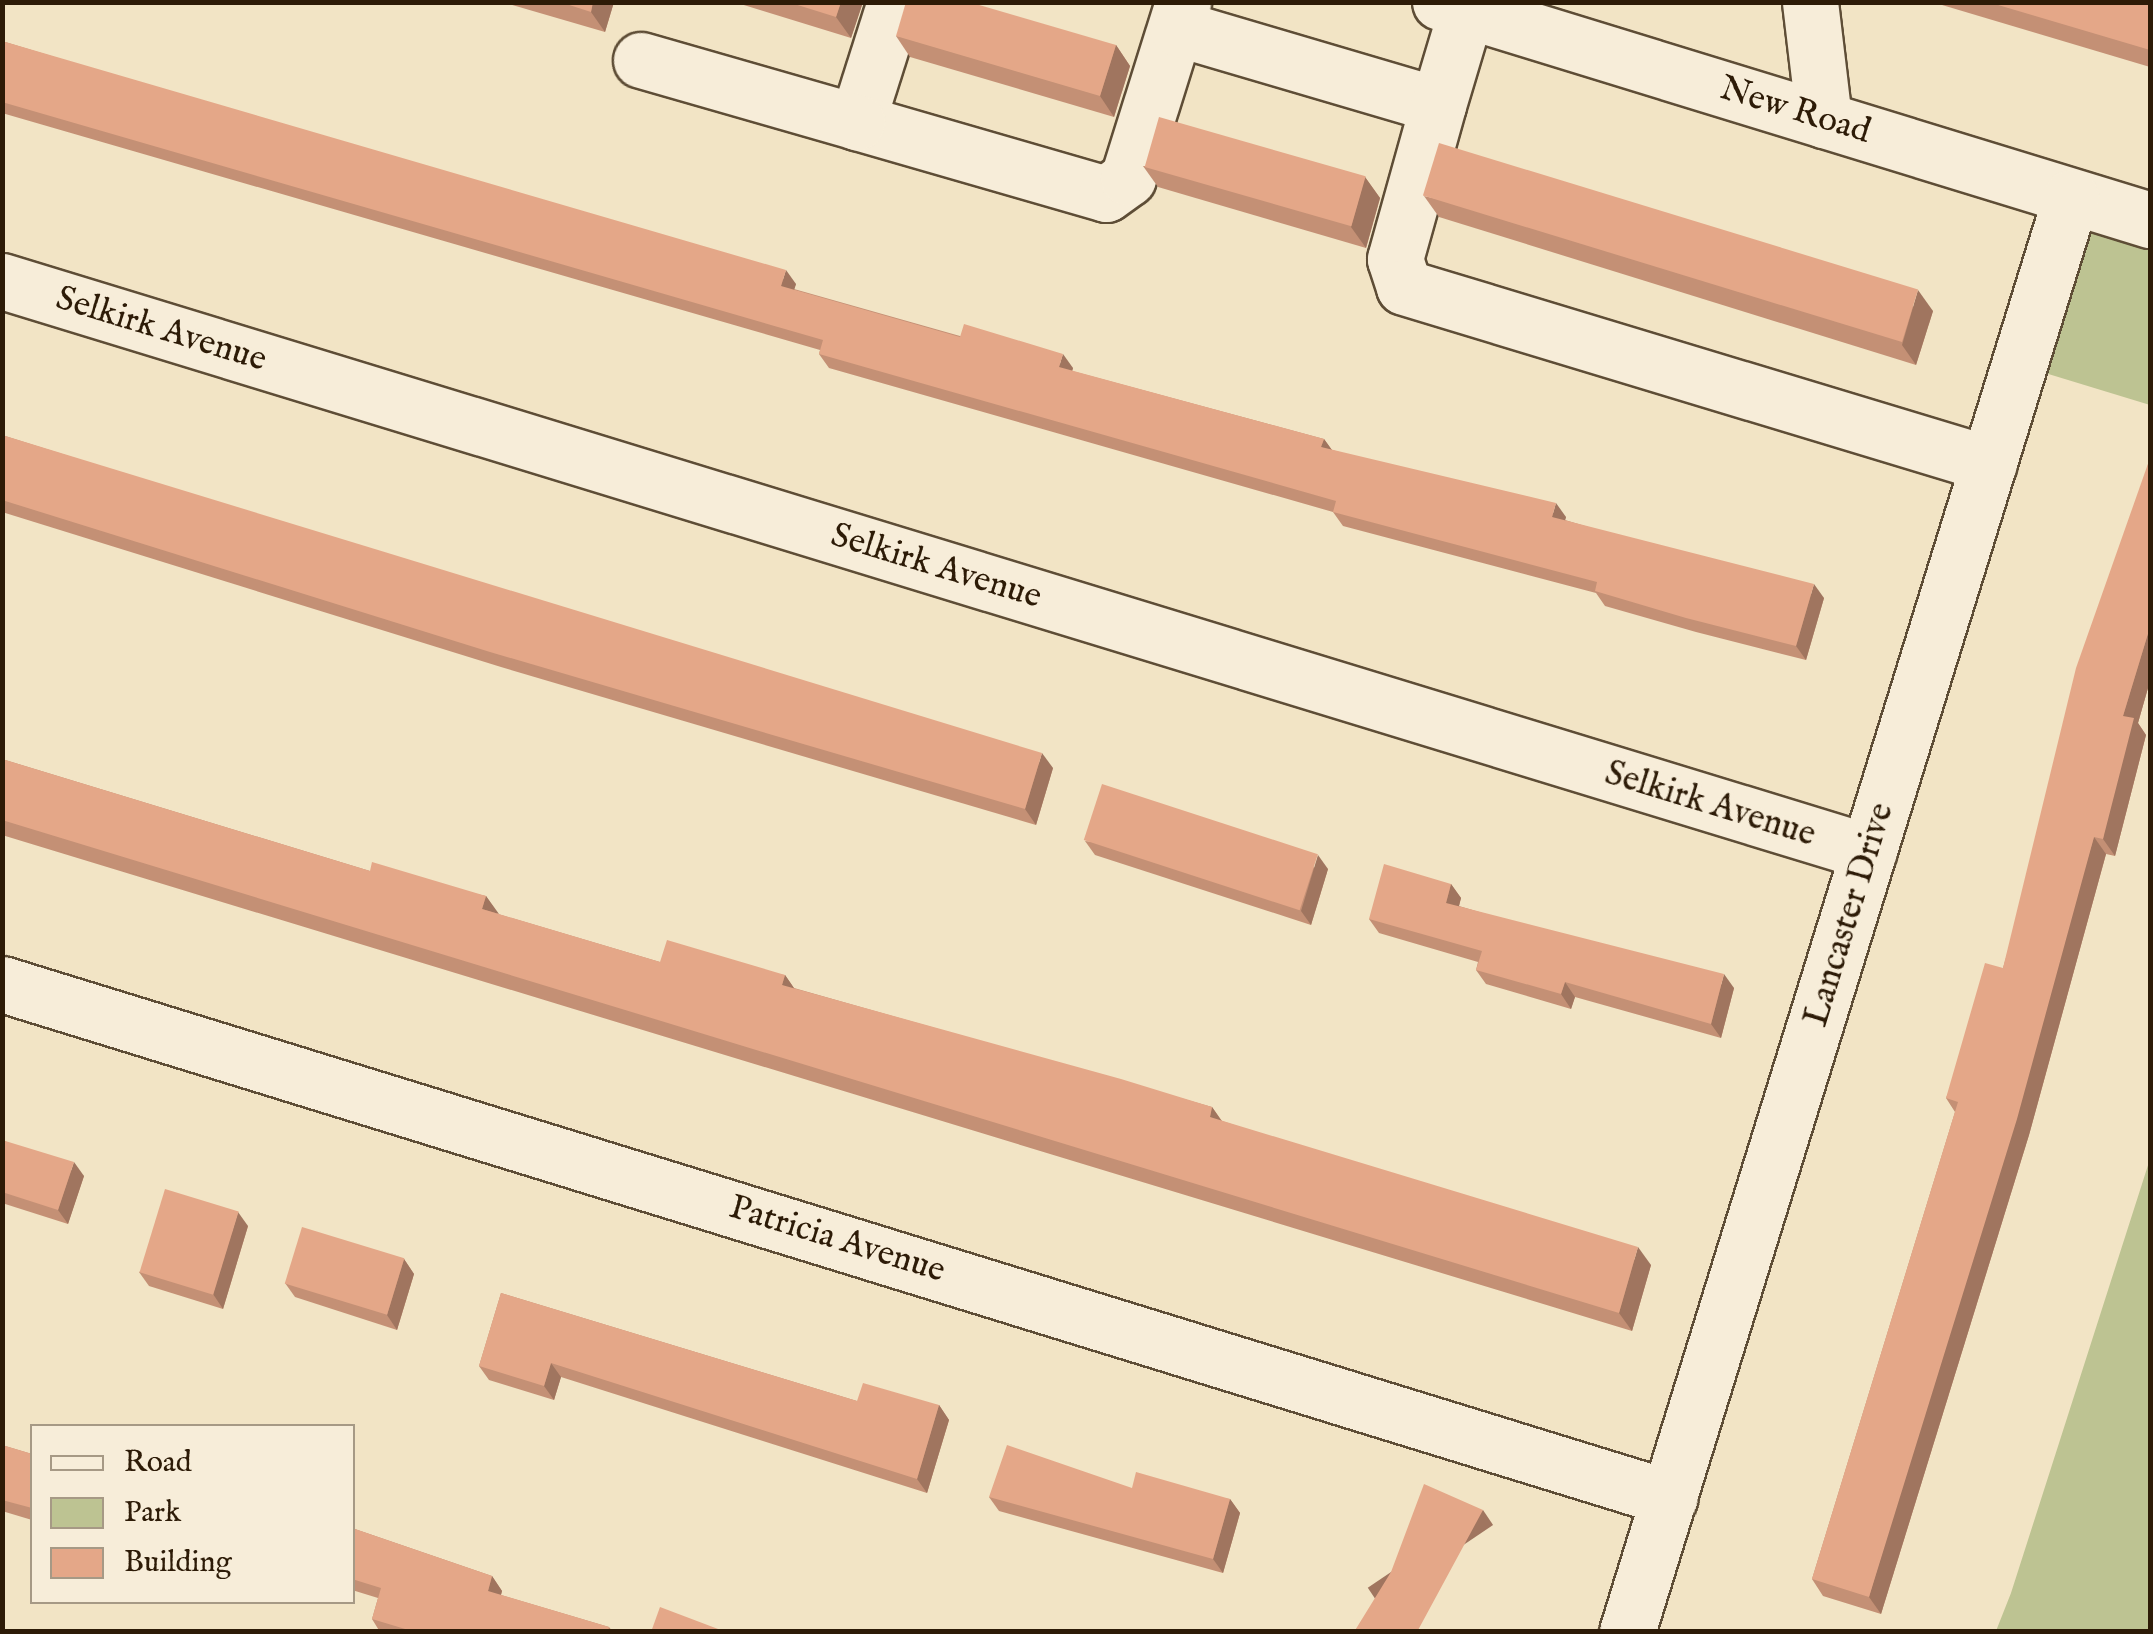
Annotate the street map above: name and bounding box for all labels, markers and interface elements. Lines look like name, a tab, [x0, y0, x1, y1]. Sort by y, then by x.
street label: New Road	[1715, 68, 1875, 154]
street label: Selkirk Avenue	[51, 278, 271, 382]
street label: Selkirk Avenue	[826, 515, 1046, 619]
street label: Selkirk Avenue	[1600, 753, 1820, 857]
street label: Lancaster Drive	[1796, 798, 1904, 1032]
street label: Patricia Avenue	[724, 1187, 950, 1293]
legend	[30, 1424, 355, 1604]
text: Road	[124, 1444, 192, 1482]
text: Park	[124, 1494, 181, 1532]
text: Building	[124, 1544, 232, 1582]

